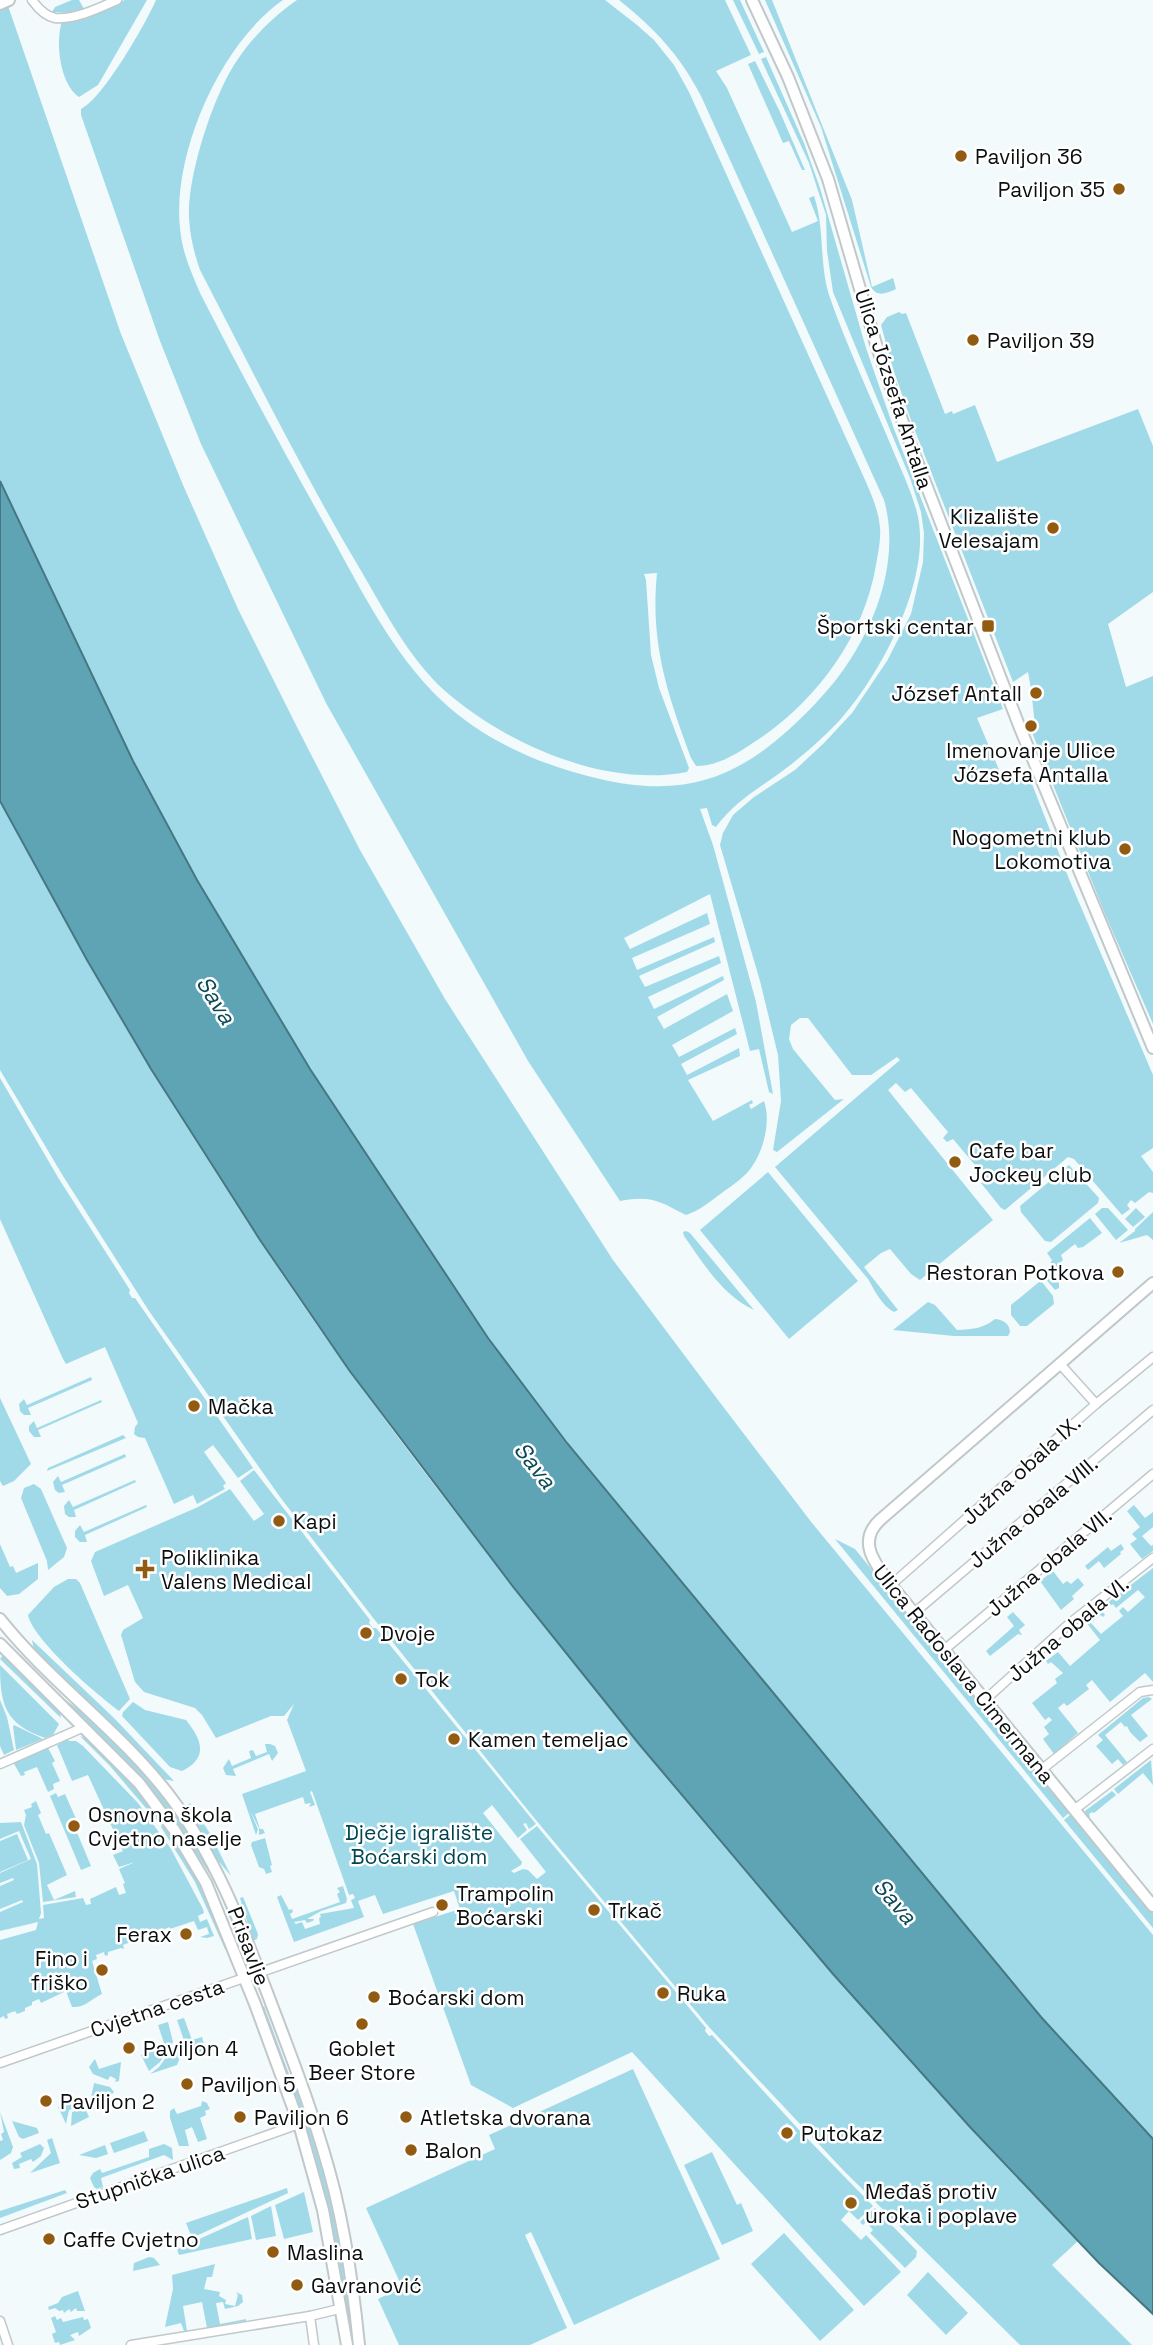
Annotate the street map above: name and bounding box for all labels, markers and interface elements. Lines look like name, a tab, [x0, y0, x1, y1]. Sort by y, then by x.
place label: Paviljon 36	[975, 143, 1082, 170]
marker: Paviljon 36	[953, 148, 969, 164]
place label: Paviljon 35	[998, 176, 1105, 203]
marker: Paviljon 35	[1111, 181, 1127, 197]
street label: Ulica Józsefa Antalla	[849, 285, 939, 493]
place label: Paviljon 39	[987, 327, 1094, 354]
marker: Paviljon 39	[965, 332, 981, 348]
place label: Klizalište Velesajam	[938, 503, 1039, 554]
marker: Klizalište Velesajam	[1045, 520, 1061, 536]
place label: Športski centar	[817, 613, 974, 640]
marker: Športski centar	[980, 618, 996, 634]
place label: József Antall	[891, 680, 1022, 707]
marker: József Antall	[1028, 685, 1044, 701]
marker: Imenovanje Ulice Józsefa Antalla	[1023, 718, 1039, 734]
place label: Imenovanje Ulice Józsefa Antalla	[946, 737, 1116, 788]
place label: Nogometni klub Lokomotiva	[952, 824, 1111, 875]
marker: Nogometni klub Lokomotiva	[1117, 841, 1133, 857]
water label: Sava	[190, 970, 243, 1031]
place label: Cafe bar Jockey club	[969, 1137, 1092, 1188]
marker: Cafe bar Jockey club	[947, 1154, 963, 1170]
place label: Restoran Potkova	[926, 1259, 1104, 1286]
marker: Restoran Potkova	[1110, 1264, 1126, 1280]
place label: Mačka	[208, 1393, 274, 1420]
marker: Mačka	[186, 1398, 202, 1414]
street label: Južna obala IX.	[956, 1409, 1086, 1531]
water label: Sava	[507, 1435, 563, 1495]
street label: Južna obala VIII.	[963, 1450, 1103, 1574]
street label: Južna obala VII.	[981, 1502, 1117, 1622]
place label: Kapi	[293, 1508, 337, 1535]
marker: Kapi	[271, 1513, 287, 1529]
place label: Poliklinika Valens Medical	[161, 1544, 311, 1595]
marker: Poliklinika Valens Medical	[135, 1559, 155, 1579]
street label: Ulica Radoslava Cimermana	[867, 1559, 1061, 1789]
street label: Južna obala VI.	[1002, 1570, 1134, 1688]
place label: Dvoje	[380, 1620, 435, 1647]
marker: Dvoje	[358, 1625, 374, 1641]
place label: Tok	[415, 1666, 450, 1693]
marker: Tok	[393, 1671, 409, 1687]
place label: Kamen temeljac	[468, 1726, 629, 1753]
marker: Kamen temeljac	[446, 1731, 462, 1747]
place label: Osnovna škola Cvjetno naselje	[88, 1801, 242, 1852]
marker: Osnovna škola Cvjetno naselje	[66, 1818, 82, 1834]
park label: Dječje igralište Boćarski dom	[345, 1819, 493, 1870]
water label: Sava	[867, 1872, 924, 1931]
place label: Trampolin Boćarski	[456, 1880, 554, 1931]
marker: Trampolin Boćarski	[434, 1897, 450, 1913]
place label: Trkač	[608, 1897, 662, 1924]
marker: Trkač	[586, 1902, 602, 1918]
street label: Prisavlje	[222, 1903, 276, 1989]
place label: Ferax	[116, 1921, 172, 1948]
marker: Ferax	[178, 1926, 194, 1942]
place label: Fino i friško	[31, 1945, 88, 1996]
marker: Fino i friško	[94, 1962, 110, 1978]
street label: Cvjetna cesta	[87, 1973, 227, 2043]
place label: Ruka	[677, 1980, 726, 2007]
place label: Boćarski dom	[388, 1984, 525, 2011]
marker: Ruka	[655, 1985, 671, 2001]
marker: Boćarski dom	[366, 1989, 382, 2005]
marker: Goblet Beer Store	[354, 2016, 370, 2032]
place label: Paviljon 4	[143, 2035, 238, 2062]
place label: Goblet Beer Store	[308, 2035, 416, 2086]
marker: Paviljon 4	[121, 2040, 137, 2056]
place label: Paviljon 5	[201, 2071, 296, 2098]
marker: Paviljon 5	[179, 2076, 195, 2092]
place label: Paviljon 2	[60, 2088, 155, 2115]
marker: Paviljon 2	[38, 2093, 54, 2109]
place label: Paviljon 6	[254, 2104, 349, 2131]
place label: Atletska dvorana	[420, 2104, 591, 2131]
marker: Paviljon 6	[232, 2109, 248, 2125]
marker: Atletska dvorana	[398, 2109, 414, 2125]
place label: Putokaz	[801, 2120, 883, 2147]
marker: Putokaz	[779, 2125, 795, 2141]
place label: Balon	[425, 2137, 482, 2164]
street label: Stupnička ulica	[72, 2139, 228, 2215]
marker: Balon	[403, 2142, 419, 2158]
place label: Međaš protiv uroka i poplave	[865, 2178, 1017, 2229]
marker: Međaš protiv uroka i poplave	[843, 2195, 859, 2211]
place label: Caffe Cvjetno	[63, 2226, 199, 2253]
marker: Caffe Cvjetno	[41, 2231, 57, 2247]
place label: Maslina	[287, 2239, 363, 2266]
marker: Maslina	[265, 2244, 281, 2260]
place label: Gavranović	[311, 2272, 422, 2299]
marker: Gavranović	[289, 2277, 305, 2293]

